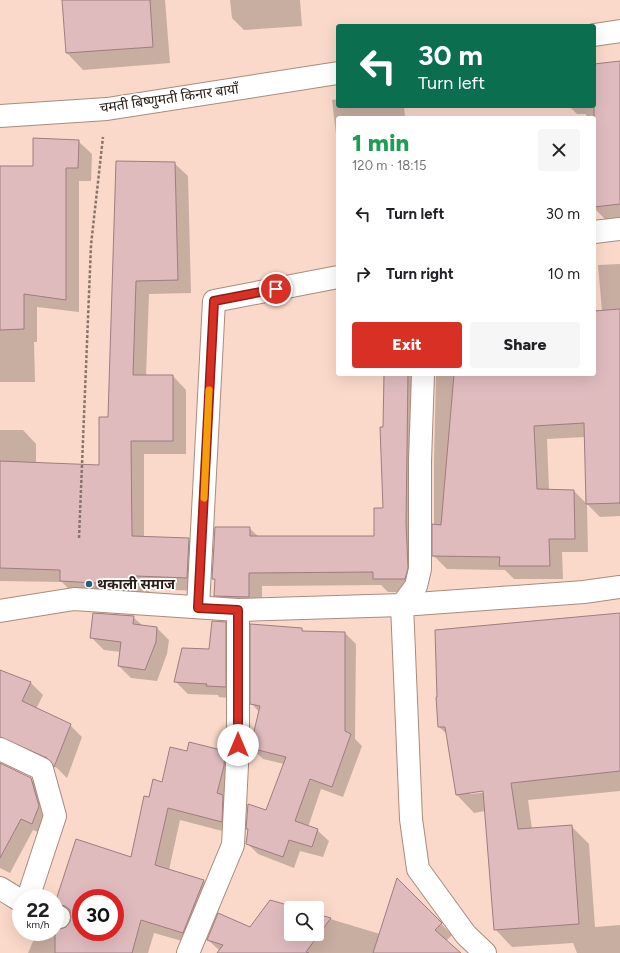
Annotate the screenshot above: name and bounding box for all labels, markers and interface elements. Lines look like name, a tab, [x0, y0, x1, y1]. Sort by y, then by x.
text: 30 m	[418, 38, 483, 72]
icon: left	[352, 40, 404, 92]
text: Turn left	[418, 72, 485, 94]
street label: चमती बिष्णुमती किनार बायाँ	[98, 79, 241, 118]
text: 1 min	[352, 128, 409, 157]
button: close	[538, 129, 580, 171]
text: 120 m · 18:15	[352, 158, 426, 173]
icon: left	[352, 203, 374, 225]
text: Turn left	[386, 205, 444, 223]
text: 30 m	[546, 205, 580, 223]
icon: right	[352, 263, 374, 285]
text: Turn right	[386, 265, 454, 283]
text: 10 m	[548, 265, 580, 283]
pin	[259, 272, 293, 306]
icon: arrive	[265, 278, 287, 300]
button: Exit	[352, 322, 462, 368]
button: Share	[470, 322, 580, 368]
place label: थकाली समाज	[97, 576, 176, 593]
marker: थकाली समाज	[84, 579, 94, 589]
position arrow	[217, 724, 259, 766]
speed limit sign: 30	[72, 889, 124, 941]
text: 22	[26, 898, 50, 922]
map controls	[284, 901, 324, 941]
button: search	[284, 901, 324, 941]
text: km/h	[27, 918, 49, 931]

